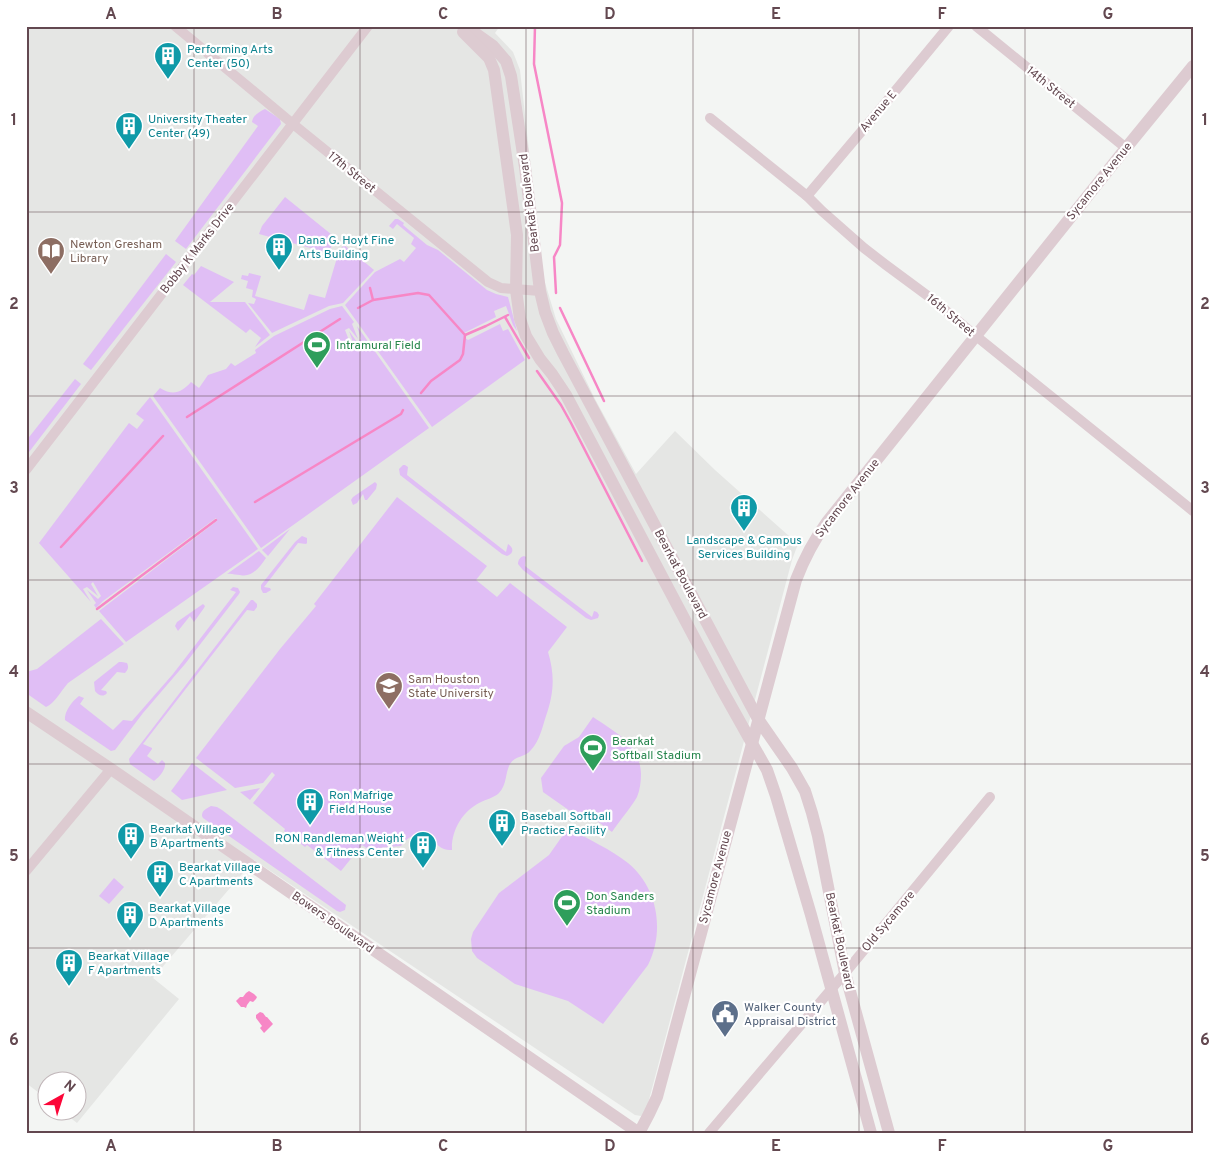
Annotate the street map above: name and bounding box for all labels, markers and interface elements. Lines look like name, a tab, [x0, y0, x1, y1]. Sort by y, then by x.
text: A	[105, 5, 117, 25]
text: B	[271, 5, 283, 25]
text: C	[438, 5, 448, 25]
text: D	[604, 5, 616, 25]
text: E	[771, 5, 781, 25]
text: F	[937, 5, 947, 25]
text: G	[1103, 5, 1113, 25]
building icon: Performing Arts Center (50)	[153, 41, 183, 80]
place label: Performing Arts Center (50)	[187, 42, 273, 72]
street label: 14th Street	[1023, 63, 1078, 112]
street label: Avenue E	[857, 87, 901, 136]
text: 1	[11, 111, 17, 131]
building icon: University Theater Center (49)	[114, 111, 144, 150]
text: 1	[1202, 111, 1208, 131]
place label: University Theater Center (49)	[148, 112, 247, 142]
street label: Sycamore Avenue	[1063, 139, 1136, 224]
street label: 17th Street	[324, 149, 379, 197]
street label: Bearkat Boulevard	[516, 153, 544, 253]
street label: Bobby K Marks Drive	[157, 200, 238, 297]
building icon: Dana G. Hoyt Fine Arts Building	[264, 232, 294, 271]
place label: Dana G. Hoyt Fine Arts Building	[298, 233, 394, 263]
library icon: Newton Gresham Library	[36, 236, 66, 275]
place label: Newton Gresham Library	[70, 237, 162, 267]
street label: 16th Street	[923, 291, 978, 341]
text: 2	[9, 295, 19, 315]
text: 2	[1200, 295, 1210, 315]
sports icon: Intramural Field	[302, 330, 332, 369]
place label: Intramural Field	[336, 338, 421, 354]
street label: Sycamore Avenue	[812, 456, 884, 541]
text: 3	[9, 479, 19, 499]
text: 3	[1200, 479, 1210, 499]
building icon: Landscape & Campus Services Building	[729, 493, 759, 532]
street label: Bearkat Boulevard	[650, 527, 710, 622]
place label: Landscape & Campus Services Building	[686, 533, 802, 563]
text: 4	[9, 663, 19, 683]
text: 4	[1200, 663, 1210, 683]
school or university icon: Sam Houston State University	[374, 671, 404, 710]
place label: Sam Houston State University	[408, 672, 494, 702]
sports icon: Bearkat Softball Stadium	[578, 733, 608, 772]
place label: Bearkat Softball Stadium	[612, 734, 701, 764]
building icon: Ron Mafrige Field House	[295, 787, 325, 826]
place label: Ron Mafrige Field House	[329, 788, 393, 818]
building icon: Baseball Softball Practice Facility	[487, 808, 517, 847]
place label: Baseball Softball Practice Facility	[521, 809, 611, 839]
building icon: Bearkat Village B Apartments	[116, 821, 146, 860]
place label: Bearkat Village B Apartments	[150, 822, 231, 852]
street label: Sycamore Avenue	[696, 829, 736, 926]
building icon: RON Randleman Weight & Fitness Center	[408, 830, 438, 869]
place label: RON Randleman Weight & Fitness Center	[275, 831, 404, 861]
text: 5	[9, 847, 19, 867]
text: 5	[1200, 847, 1210, 867]
building icon: Bearkat Village C Apartments	[145, 859, 175, 898]
place label: Bearkat Village C Apartments	[179, 860, 260, 890]
street label: Bowers Boulevard	[288, 888, 377, 957]
sports icon: Don Sanders Stadium	[552, 888, 582, 927]
street label: Old Sycamore	[859, 888, 919, 955]
place label: Don Sanders Stadium	[586, 889, 654, 919]
street label: Bearkat Boulevard	[821, 891, 857, 991]
building icon: Bearkat Village D Apartments	[115, 900, 145, 939]
place label: Bearkat Village D Apartments	[149, 901, 230, 931]
building icon: Bearkat Village F Apartments	[54, 948, 84, 987]
place label: Bearkat Village F Apartments	[88, 949, 169, 979]
public building icon: Walker County Appraisal District	[710, 999, 740, 1038]
place label: Walker County Appraisal District	[744, 1000, 836, 1030]
text: 6	[9, 1031, 19, 1051]
text: 6	[1200, 1031, 1210, 1051]
north arrow	[38, 1072, 88, 1122]
text: N	[60, 1077, 78, 1097]
text: A	[105, 1137, 117, 1157]
text: B	[271, 1137, 283, 1157]
text: C	[438, 1137, 448, 1157]
text: D	[604, 1137, 616, 1157]
text: E	[771, 1137, 781, 1157]
text: F	[937, 1137, 947, 1157]
text: G	[1103, 1137, 1113, 1157]

